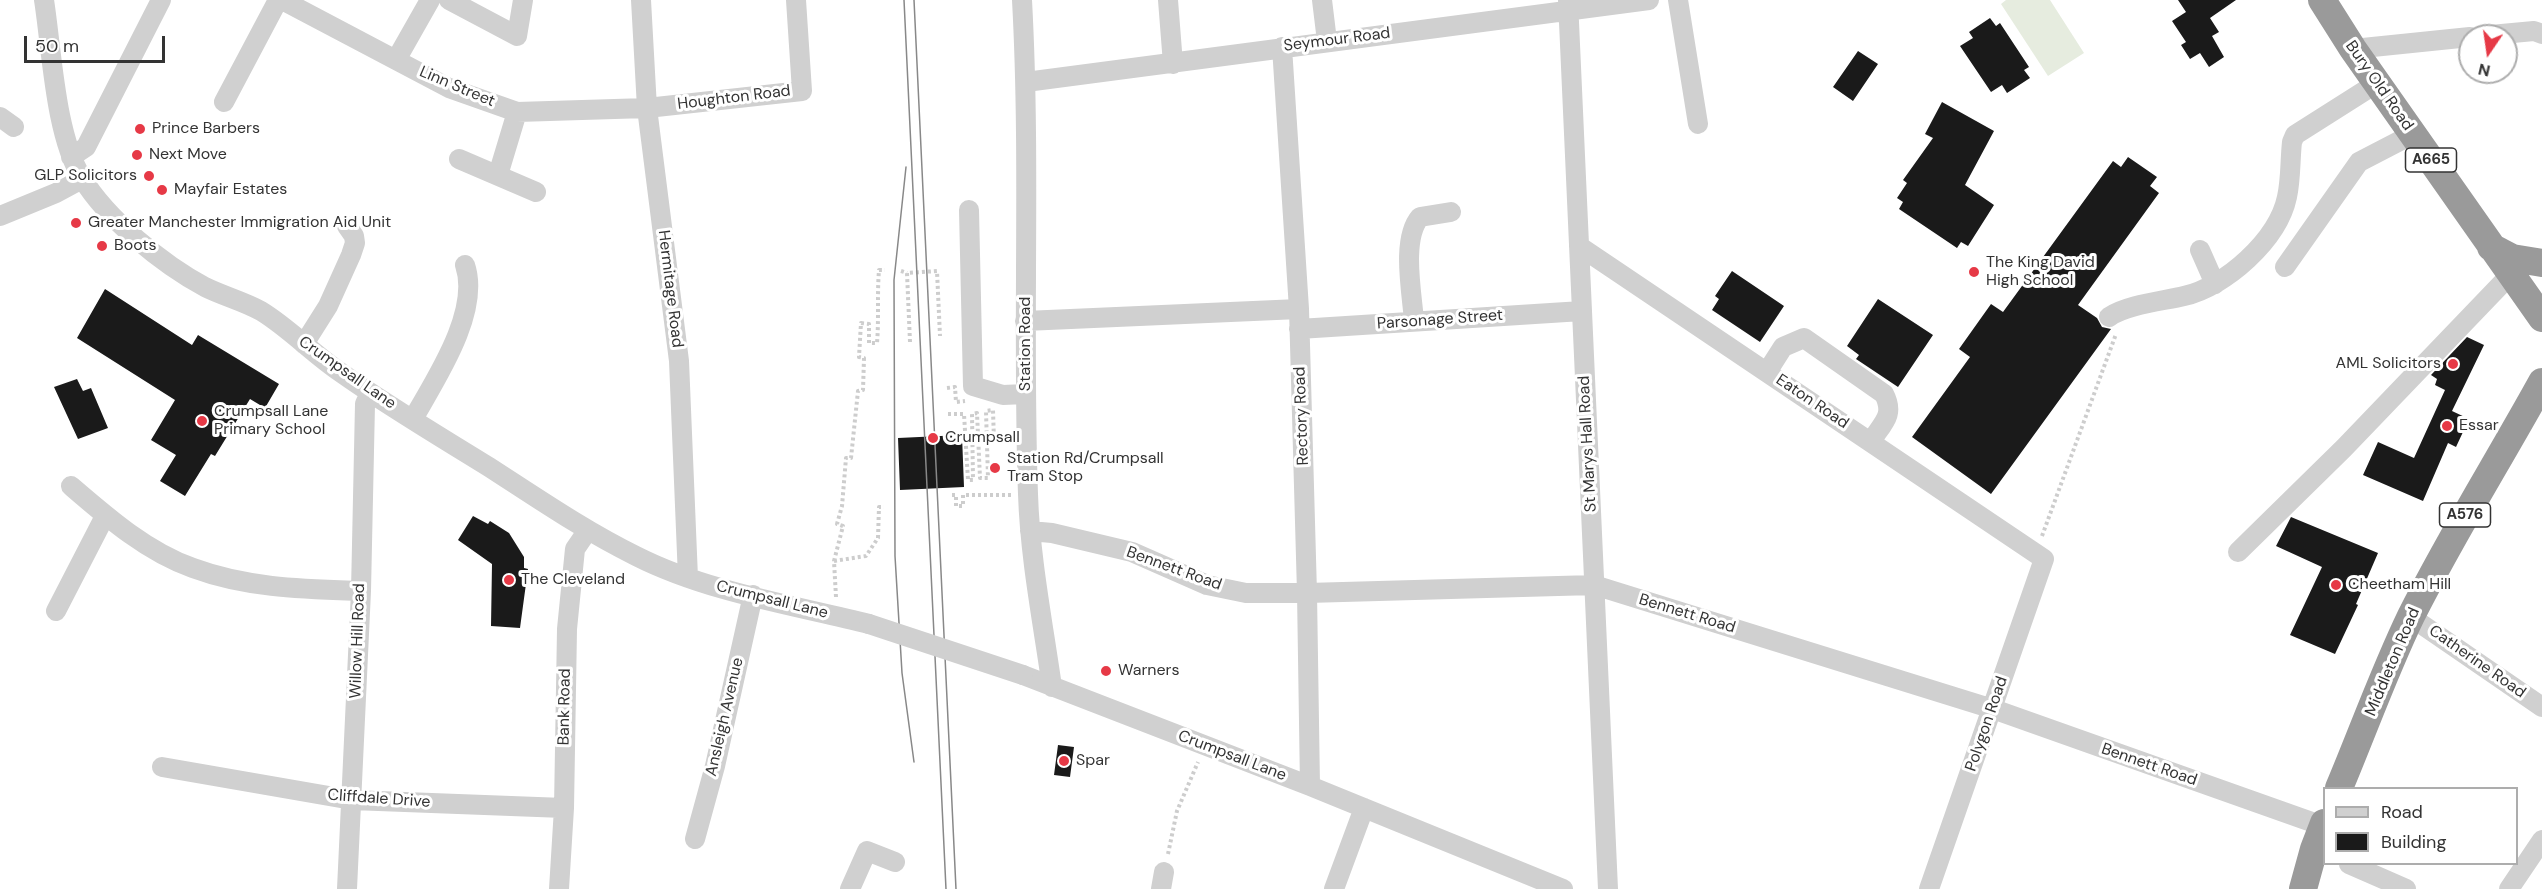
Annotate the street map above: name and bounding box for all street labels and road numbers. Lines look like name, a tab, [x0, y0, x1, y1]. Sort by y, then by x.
street label: Seymour Road	[1283, 24, 1391, 56]
street label: Bury Old Road	[2341, 37, 2417, 135]
street label: Linn Street	[416, 62, 498, 112]
street label: Houghton Road	[676, 82, 792, 114]
road number: A665	[2406, 148, 2456, 172]
street label: Hermitage Road	[653, 229, 687, 349]
street label: Station Road	[1016, 297, 1036, 391]
street label: Parsonage Street	[1376, 306, 1504, 334]
street label: Crumpsall Lane	[295, 332, 399, 414]
street label: Rectory Road	[1291, 366, 1313, 466]
street label: Eaton Road	[1772, 371, 1852, 433]
street label: St Marys Hall Road	[1575, 375, 1601, 513]
road number: A576	[2440, 503, 2490, 527]
street label: Bennett Road	[1124, 543, 1224, 595]
street label: Crumpsall Lane	[714, 577, 830, 623]
street label: Willow Hill Road	[346, 583, 370, 699]
street label: Bennett Road	[1636, 590, 1738, 638]
street label: Middleton Road	[2362, 605, 2424, 719]
street label: Catherine Road	[2425, 621, 2529, 703]
street label: Ansleigh Avenue	[702, 656, 748, 778]
street label: Bank Road	[555, 668, 575, 746]
street label: Polygon Road	[1962, 674, 2012, 774]
street label: Crumpsall Lane	[1175, 727, 1289, 785]
street label: Bennett Road	[2099, 740, 2199, 790]
street label: Cliffdale Drive	[327, 786, 431, 812]

